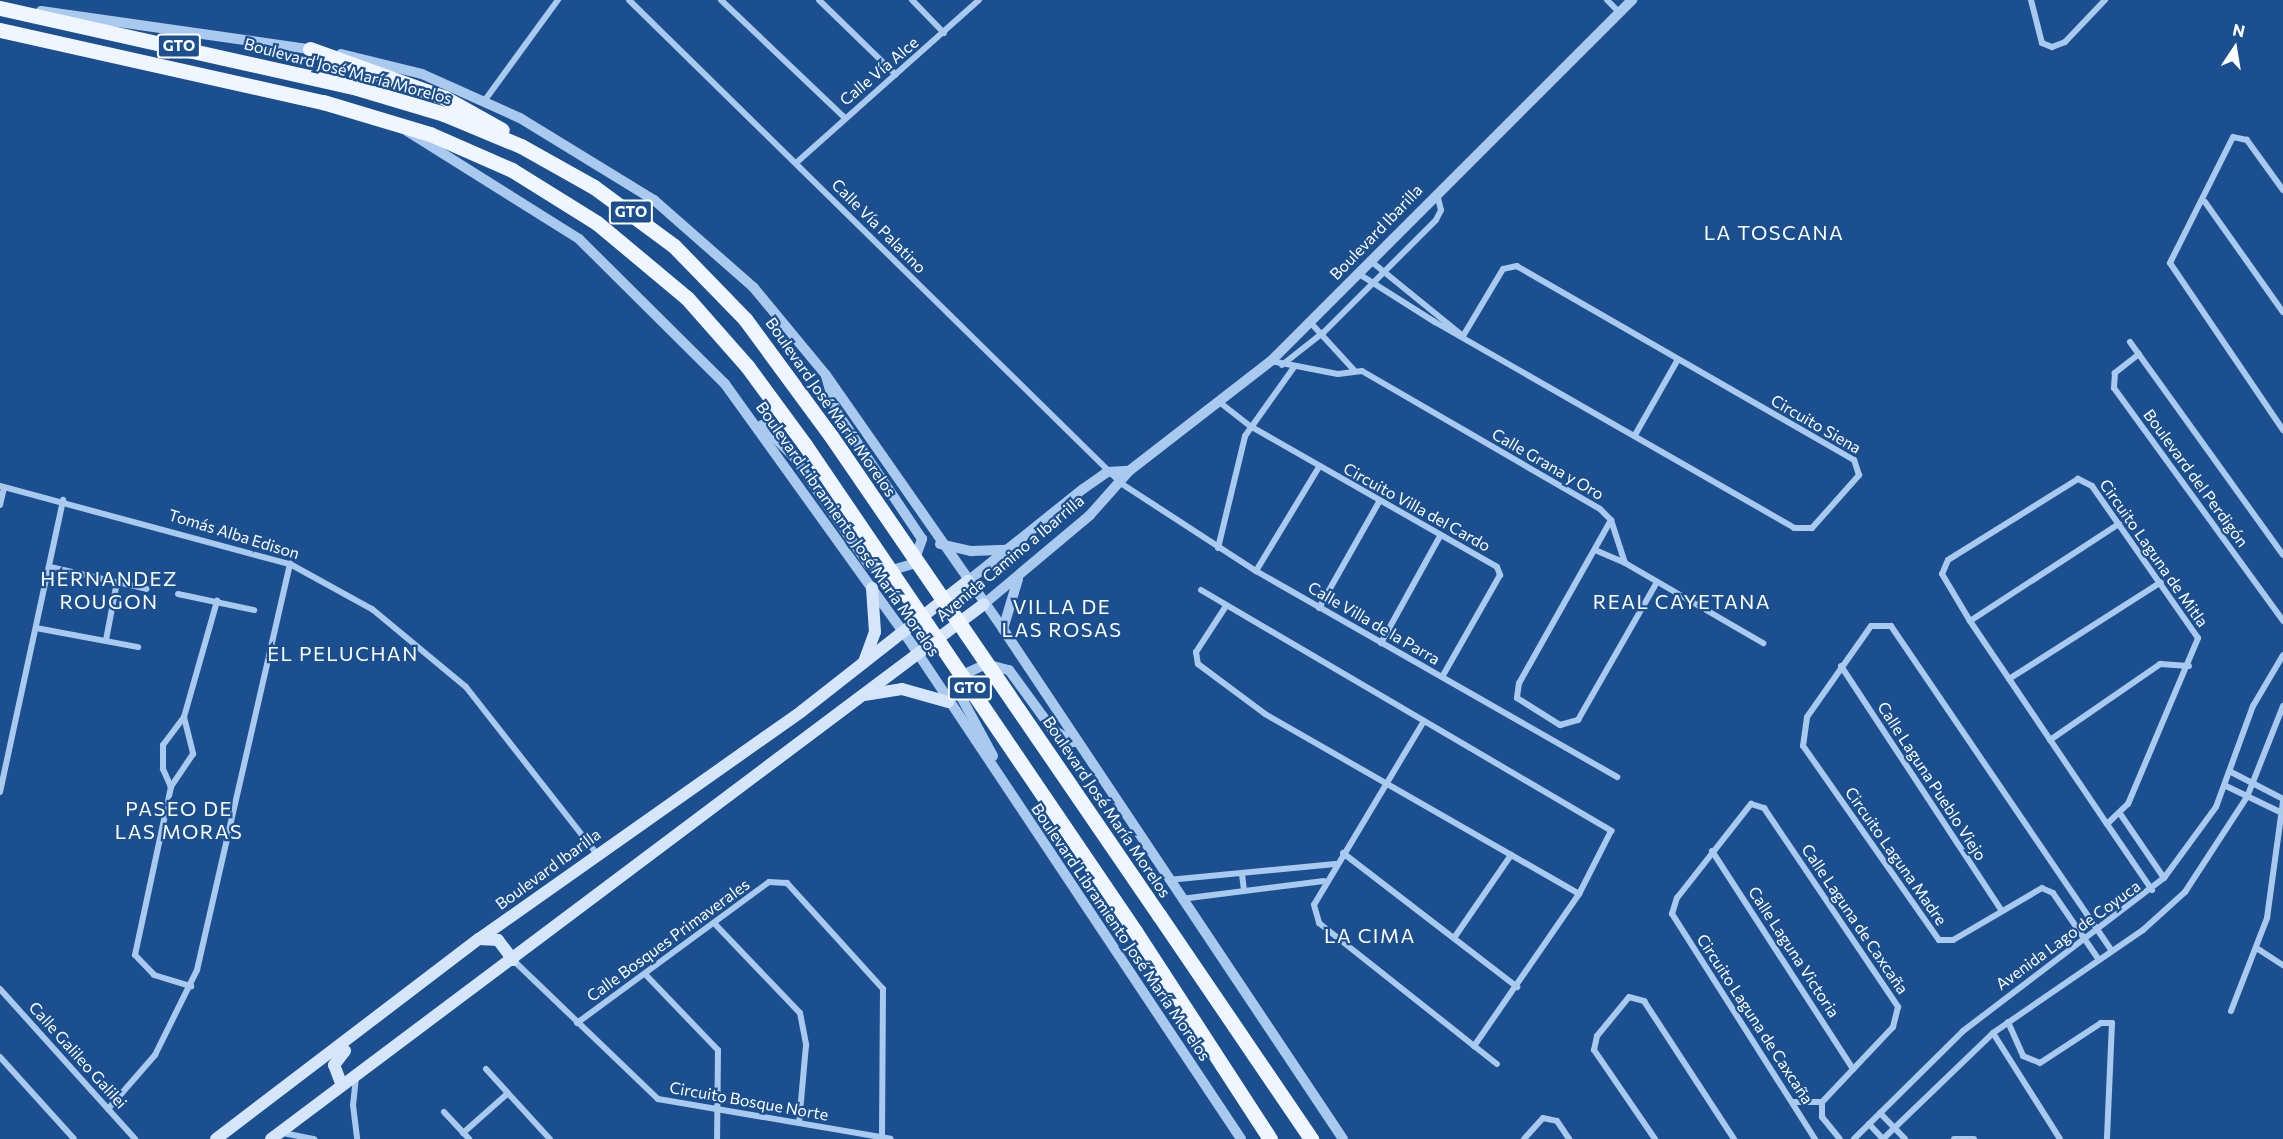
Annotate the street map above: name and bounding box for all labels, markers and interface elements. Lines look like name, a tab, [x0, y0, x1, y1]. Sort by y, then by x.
north arrow	[2205, 18, 2265, 78]
text: N	[2231, 19, 2247, 40]
street label: Calle Vía Alce	[836, 33, 922, 109]
road number: GTO	[156, 34, 201, 58]
street label: Boulevard José María Morelos	[242, 34, 454, 108]
street label: Calle Vía Palatino	[828, 175, 930, 277]
street label: Boulevard Ibarilla	[1326, 180, 1426, 284]
road number: GTO	[608, 200, 654, 224]
district label: LA TOSCANA	[1704, 220, 1844, 244]
street label: Boulevard José María Morelos	[762, 314, 900, 500]
street label: Circuito Siena	[1768, 391, 1864, 457]
street label: Boulevard Libramiento José María Morelos	[752, 398, 944, 660]
street label: Boulevard del Perdigón	[2140, 405, 2252, 551]
street label: Calle Grana y Oro	[1489, 424, 1607, 504]
street label: Circuito Villa del Cardo	[1340, 459, 1494, 555]
street label: Circuito Laguna de Mitla	[2096, 475, 2212, 631]
street label: Avenida Camino a Ibarrilla	[932, 491, 1088, 625]
street label: Tomás Alba Edison	[166, 505, 302, 563]
district label: HERNANDEZ ROUGON	[40, 566, 178, 613]
street label: Calle Villa de la Parra	[1305, 577, 1443, 669]
district label: REAL CAYETANA	[1593, 589, 1771, 613]
district label: VILLA DE LAS ROSAS	[1001, 594, 1123, 641]
district label: EL PELUCHAN	[267, 641, 419, 665]
road number: GTO	[948, 676, 992, 700]
street label: Calle Laguna Pueblo Viejo	[1873, 698, 1991, 864]
street label: Boulevard José María Morelos	[1039, 713, 1175, 901]
street label: Circuito Laguna Madre	[1841, 783, 1951, 929]
district label: PASEO DE LAS MORAS	[115, 797, 243, 844]
street label: Boulevard Libramiento José María Morelos	[1027, 800, 1215, 1064]
street label: Boulevard Ibarilla	[492, 824, 604, 914]
street label: Calle Laguna de Caxcaña	[1798, 840, 1912, 998]
street label: Calle Bosques Primaverales	[583, 874, 753, 1006]
street label: Avenida Lago de Coyuca	[1992, 876, 2144, 994]
street label: Calle Laguna Victoria	[1744, 883, 1844, 1021]
district label: LA CIMA	[1324, 923, 1416, 947]
street label: Circuito Laguna de Caxcaña	[1693, 930, 1817, 1108]
street label: Calle Galileo Galilei	[25, 998, 131, 1112]
street label: Circuito Bosque Norte	[668, 1078, 830, 1124]

